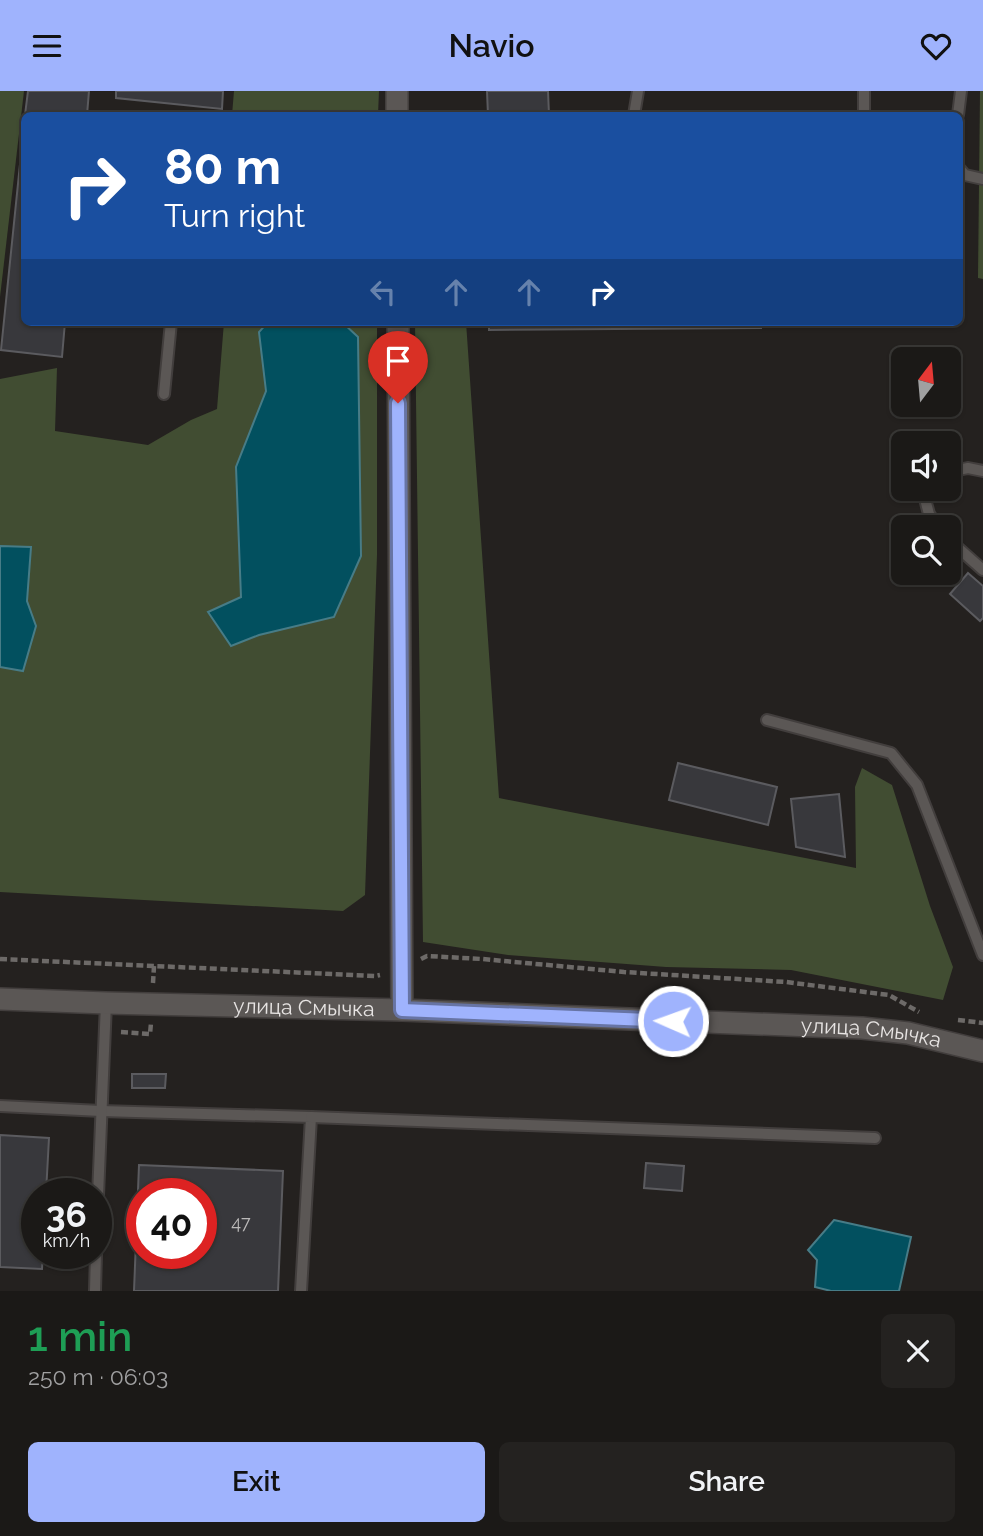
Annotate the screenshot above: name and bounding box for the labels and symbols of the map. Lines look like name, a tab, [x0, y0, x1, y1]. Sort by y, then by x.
pin	[368, 331, 428, 403]
north arrow	[891, 347, 961, 417]
position arrow	[636, 984, 710, 1058]
street label: улица Смычка	[233, 993, 375, 1021]
street label: улица Смычка	[800, 1013, 944, 1053]
speed limit sign: 40	[126, 1178, 217, 1269]
house number: 47	[231, 1212, 251, 1233]

